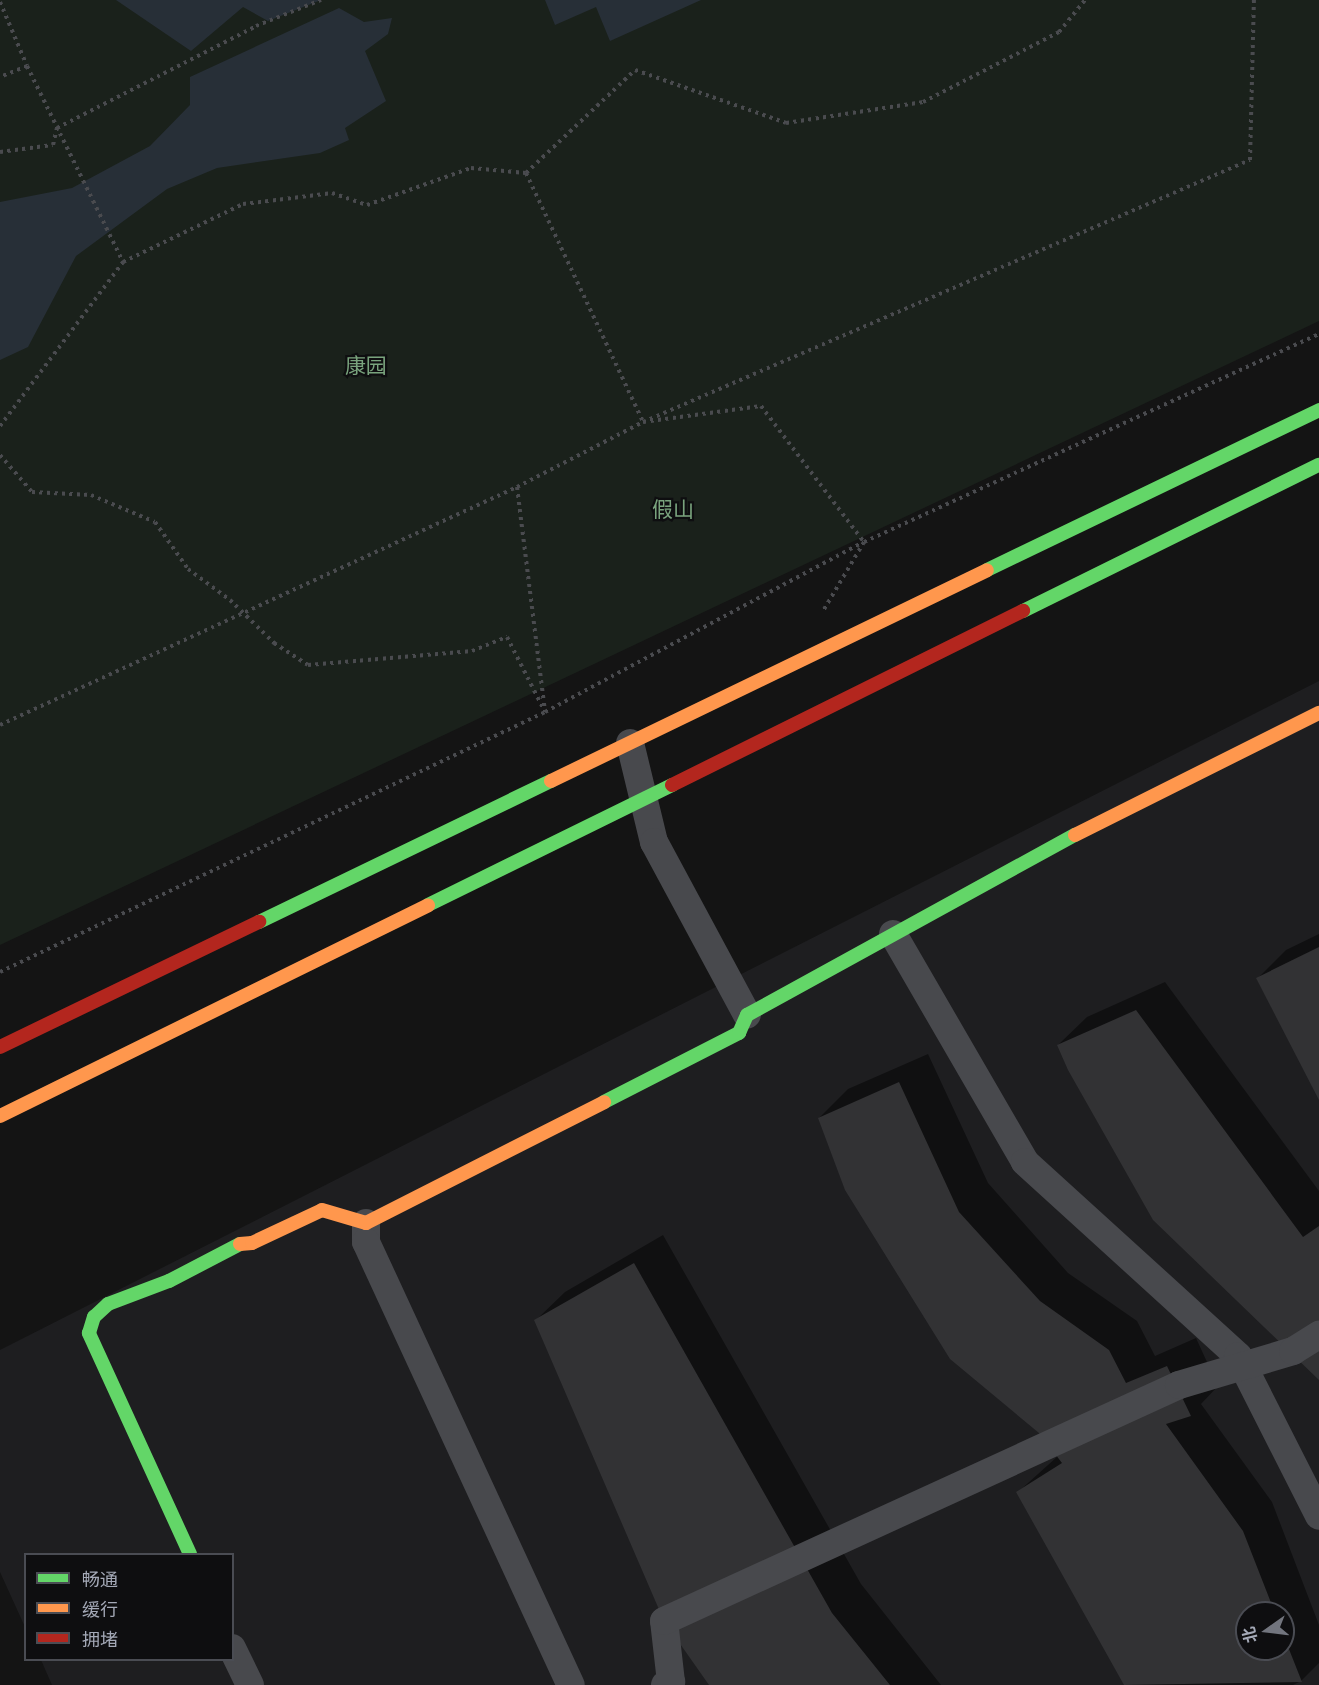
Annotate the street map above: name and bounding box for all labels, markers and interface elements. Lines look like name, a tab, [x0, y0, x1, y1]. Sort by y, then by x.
park label: 康园	[345, 353, 387, 379]
park label: 假山	[652, 497, 694, 523]
legend	[24, 1553, 234, 1661]
text: 畅通	[82, 1567, 118, 1592]
text: 缓行	[82, 1597, 118, 1622]
north arrow	[1235, 1601, 1295, 1661]
text: 北	[1237, 1624, 1262, 1645]
text: 拥堵	[82, 1627, 118, 1652]

